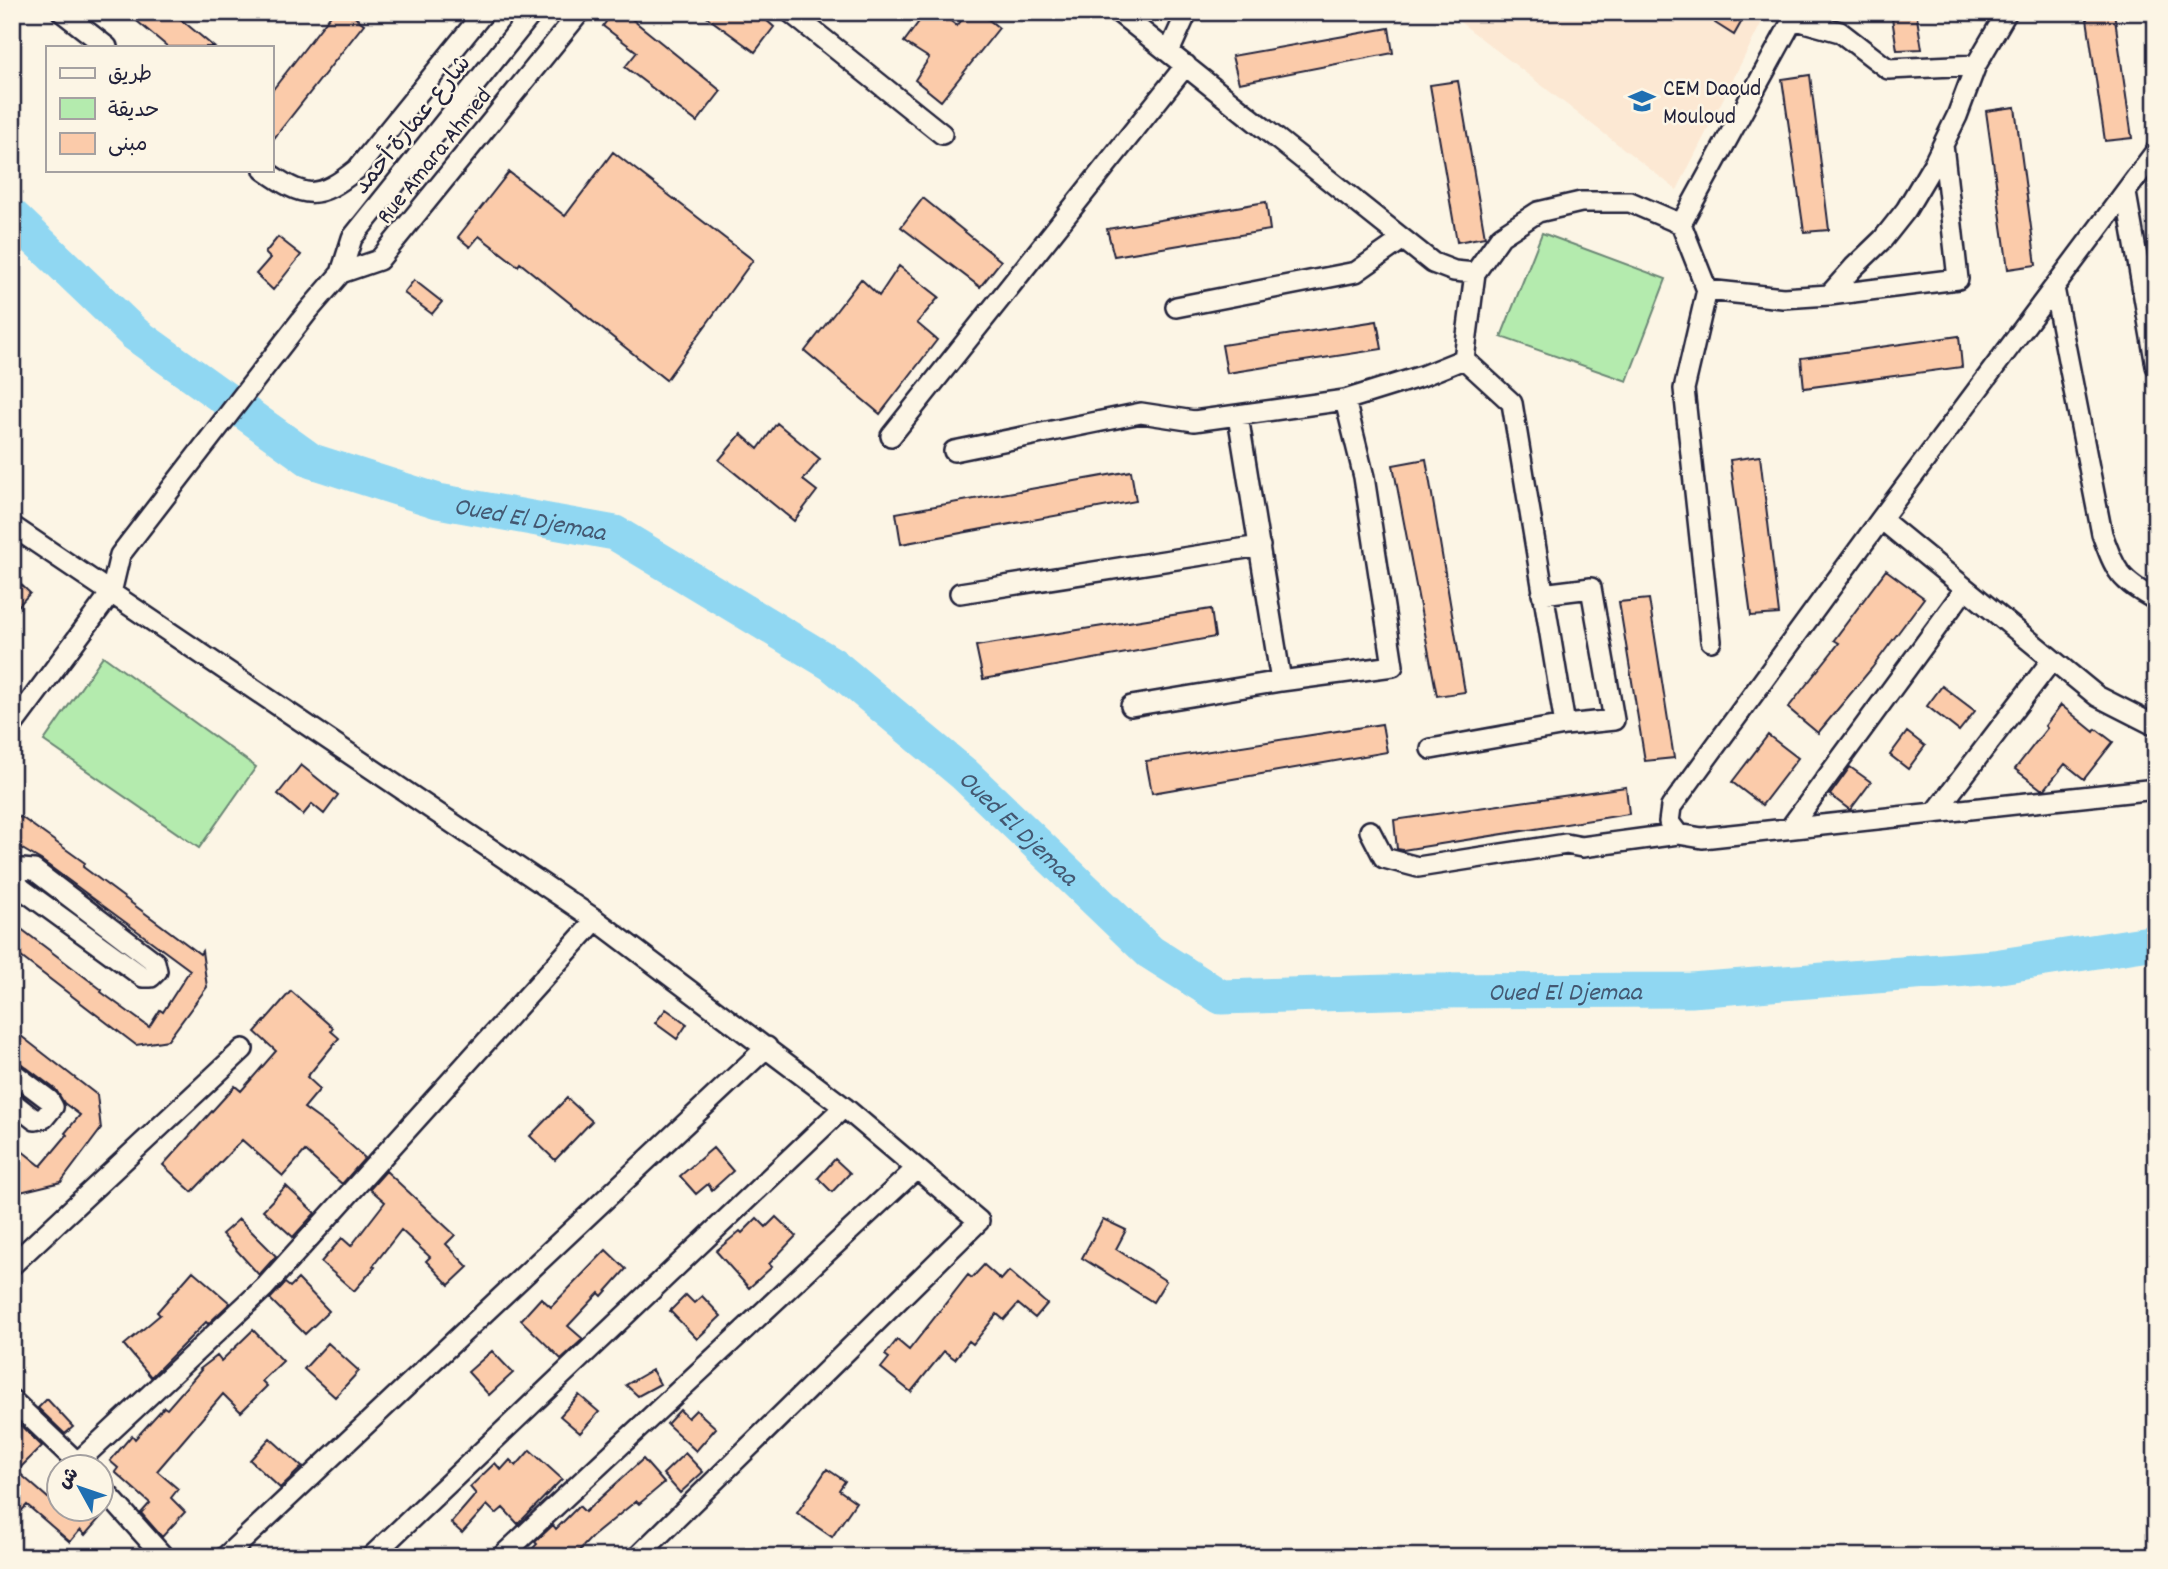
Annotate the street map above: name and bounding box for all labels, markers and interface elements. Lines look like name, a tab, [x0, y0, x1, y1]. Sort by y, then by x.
legend	[46, 46, 273, 172]
street label: شارع عمارة أحمد	[345, 48, 480, 203]
text: طريق	[108, 61, 152, 91]
place label: CEM Daoud Mouloud	[1663, 73, 1761, 135]
street label: Rue Amara Ahmed	[370, 81, 501, 232]
school or university icon: CEM Daoud Mouloud	[1627, 86, 1657, 116]
text: حديقة	[108, 97, 159, 127]
text: مبنى	[108, 131, 147, 161]
water label: Oued El Djemaa	[450, 489, 610, 553]
water label: Oued El Djemaa	[948, 763, 1086, 897]
water label: Oued El Djemaa	[1488, 975, 1643, 1013]
north arrow	[46, 1454, 116, 1524]
text: ش	[53, 1463, 87, 1496]

